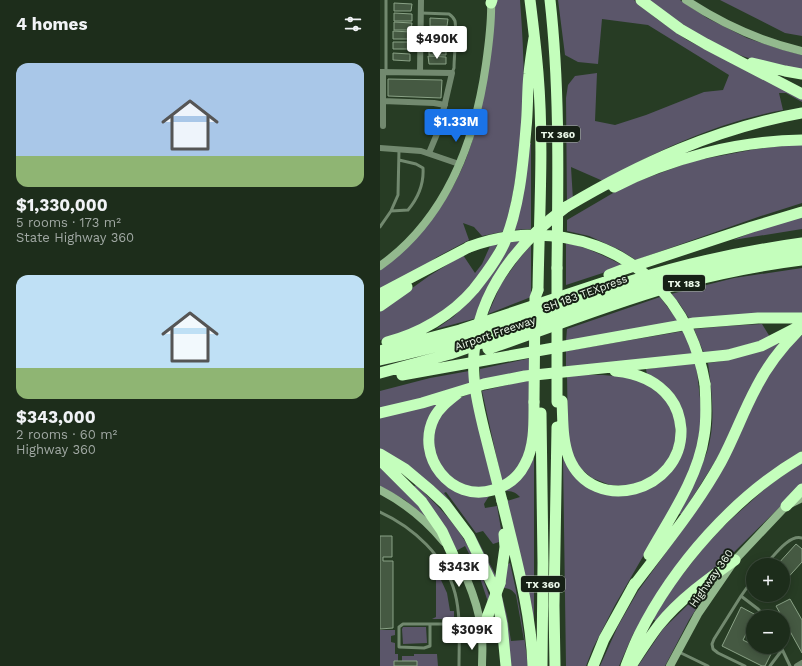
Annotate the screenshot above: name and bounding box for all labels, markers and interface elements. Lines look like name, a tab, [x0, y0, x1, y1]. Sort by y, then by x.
icon: filters	[342, 13, 364, 35]
text: 4 homes	[16, 14, 87, 34]
pin: $490K	[409, 26, 465, 60]
text: $490K	[416, 31, 458, 46]
icon: home	[154, 89, 226, 161]
pin: $1.33M	[423, 109, 489, 143]
text: $1.33M	[434, 114, 478, 129]
road number: TX 360	[536, 126, 580, 142]
text: $1,330,000	[16, 195, 108, 215]
text: 5 rooms · 173 m²	[16, 215, 121, 230]
text: State Highway 360	[16, 230, 134, 245]
street label: SH 183 TEXpress	[541, 272, 629, 315]
road number: TX 183	[663, 275, 705, 291]
icon: home	[154, 301, 226, 373]
street label: Airport Freeway	[453, 313, 538, 353]
text: $343,000	[16, 407, 96, 427]
text: 2 rooms · 60 m²	[16, 427, 117, 442]
text: Highway 360	[16, 442, 96, 457]
street label: Highway 360	[687, 547, 736, 610]
pin: $343K	[431, 554, 487, 588]
map controls	[746, 558, 790, 654]
button: +	[746, 558, 790, 602]
text: $343K	[438, 559, 480, 574]
road number: TX 360	[521, 576, 565, 592]
button: −	[746, 610, 790, 654]
pin: $309K	[444, 617, 500, 651]
text: $309K	[451, 622, 493, 637]

